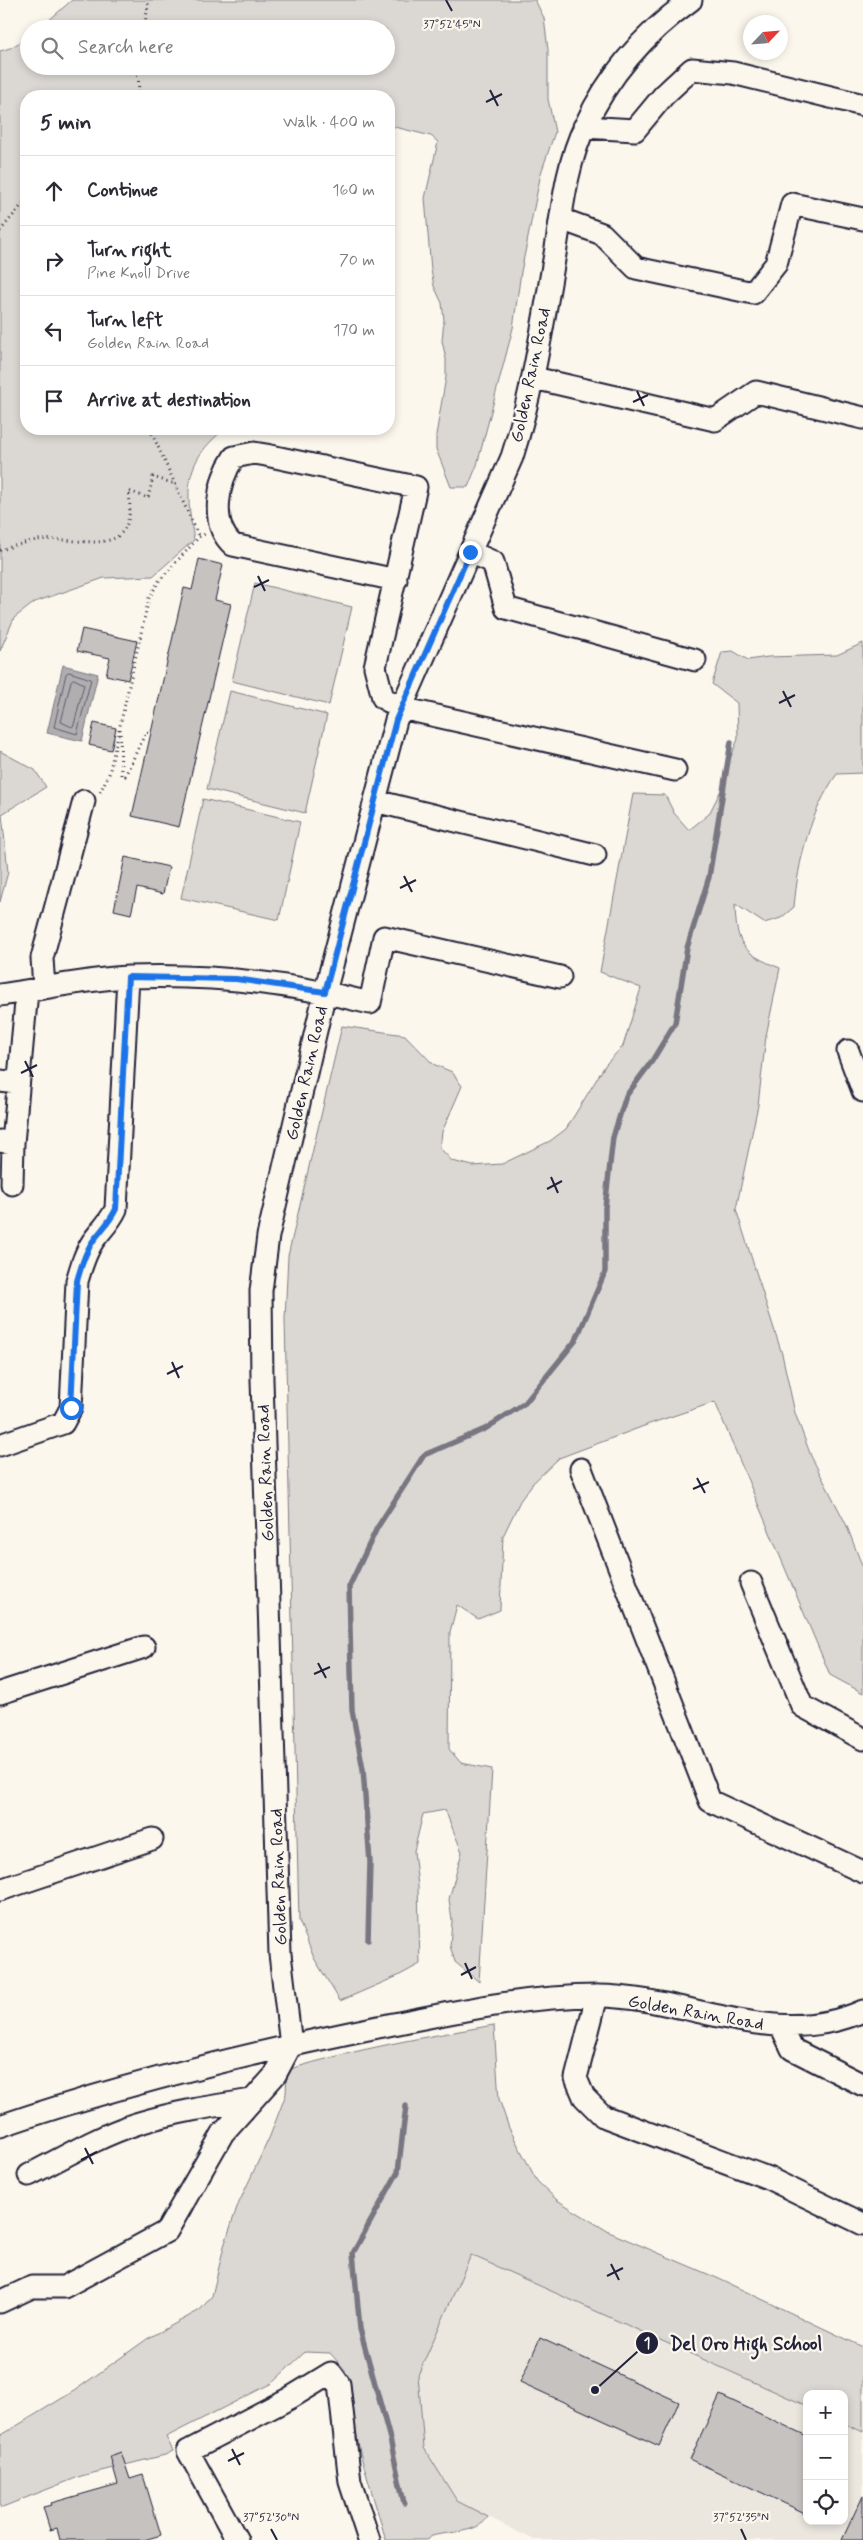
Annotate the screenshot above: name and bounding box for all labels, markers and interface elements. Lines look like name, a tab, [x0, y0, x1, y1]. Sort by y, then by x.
north arrow	[743, 15, 788, 60]
text: 37°52'45"N	[423, 17, 481, 33]
search box	[20, 20, 395, 75]
icon: search	[38, 34, 66, 62]
text: Search here	[78, 35, 174, 60]
text: 5 min	[40, 109, 92, 137]
text: Walk · 400 m	[283, 112, 375, 133]
icon: ahead	[40, 177, 68, 205]
text: Continue	[87, 178, 158, 203]
text: 160 m	[332, 180, 375, 201]
text: Turn right	[87, 238, 171, 263]
icon: right	[40, 247, 68, 275]
text: 70 m	[339, 250, 375, 271]
text: Pine Knoll Drive	[87, 263, 190, 284]
street label: Golden Rain Road	[505, 306, 557, 445]
text: Turn left	[87, 308, 163, 333]
icon: left	[40, 317, 68, 345]
text: 170 m	[333, 320, 375, 341]
text: Golden Rain Road	[87, 333, 209, 354]
icon: arrive	[40, 387, 68, 415]
text: Arrive at destination	[87, 388, 251, 413]
route end	[459, 541, 482, 564]
street label: Golden Rain Road	[280, 1004, 334, 1143]
route start	[60, 1397, 83, 1420]
street label: Golden Rain Road	[252, 1404, 280, 1542]
street label: Golden Rain Road	[265, 1808, 293, 1946]
street label: Golden Rain Road	[626, 1989, 766, 2037]
callout: Del Oro High School	[635, 2326, 832, 2360]
text: Del Oro High School	[670, 2332, 823, 2360]
text: 1	[644, 2334, 650, 2354]
map controls	[803, 2390, 848, 2525]
button: +	[803, 2390, 848, 2435]
button: −	[803, 2435, 848, 2480]
button: locate	[803, 2480, 848, 2525]
text: 37°52'30"N	[243, 2510, 299, 2526]
text: 37°52'35"N	[713, 2510, 769, 2526]

